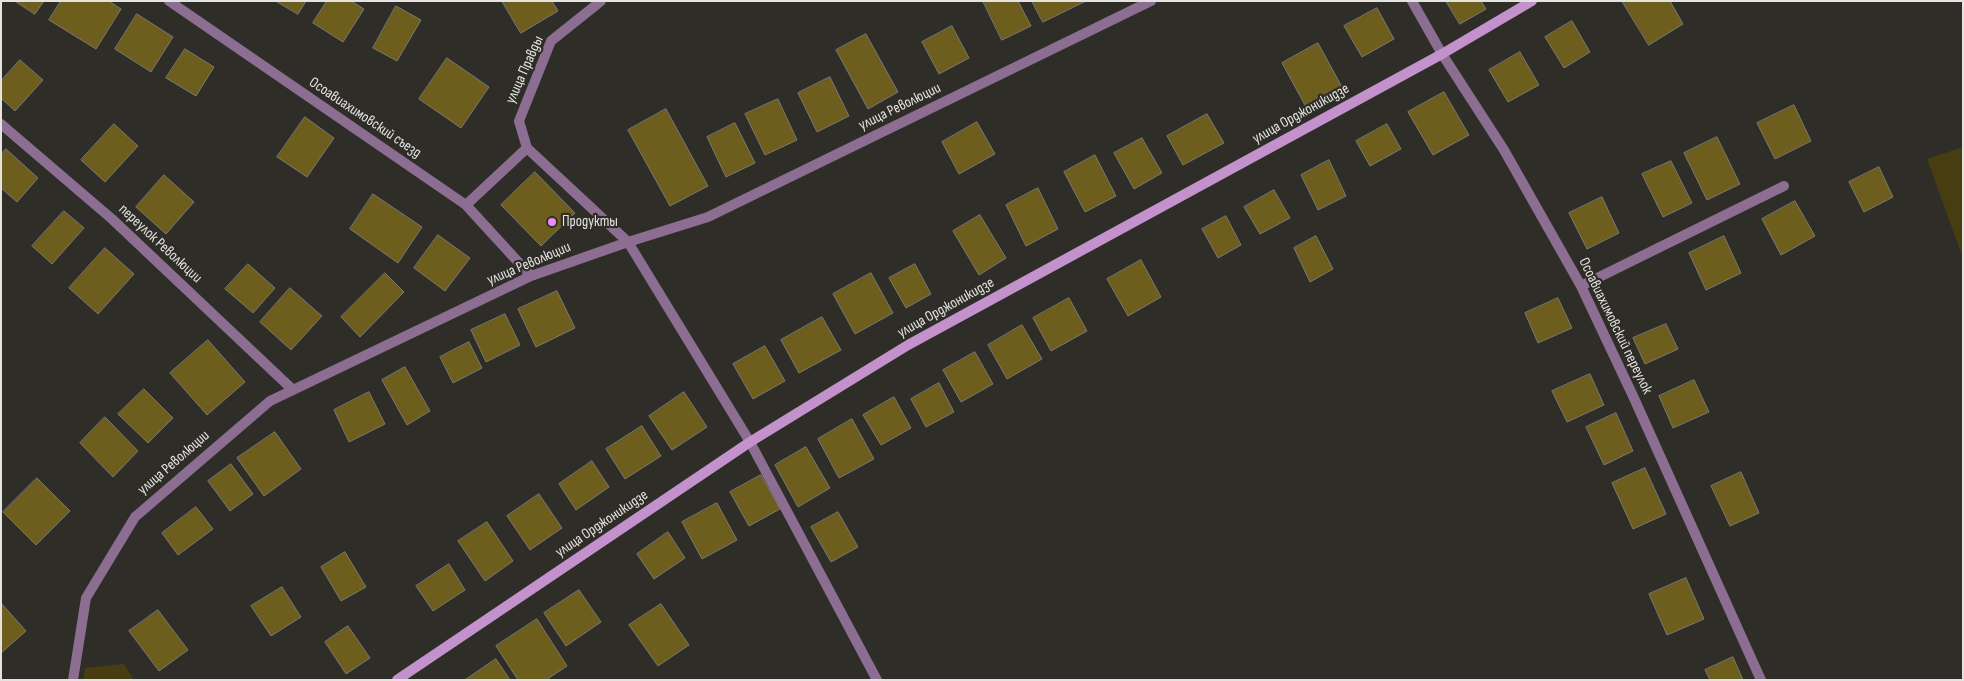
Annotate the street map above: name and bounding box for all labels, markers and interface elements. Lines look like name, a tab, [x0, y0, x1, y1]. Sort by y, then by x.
street label: улица Правды	[502, 33, 548, 107]
street label: Осоавиахимовский съезд	[305, 74, 425, 162]
street label: улица Революции	[856, 79, 944, 135]
street label: улица Орджоникидзе	[1249, 80, 1353, 148]
street label: переулок Революции	[115, 201, 205, 287]
place label: Продукты	[562, 213, 618, 231]
marker: Продукты	[546, 216, 558, 228]
street label: улица Революции	[484, 238, 574, 290]
street label: Осоавиахимовский переулок	[1574, 255, 1656, 397]
street label: улица Орджоникидзе	[894, 274, 998, 342]
street label: улица Революции	[134, 427, 214, 499]
street label: улица Орджоникидзе	[552, 486, 652, 562]

